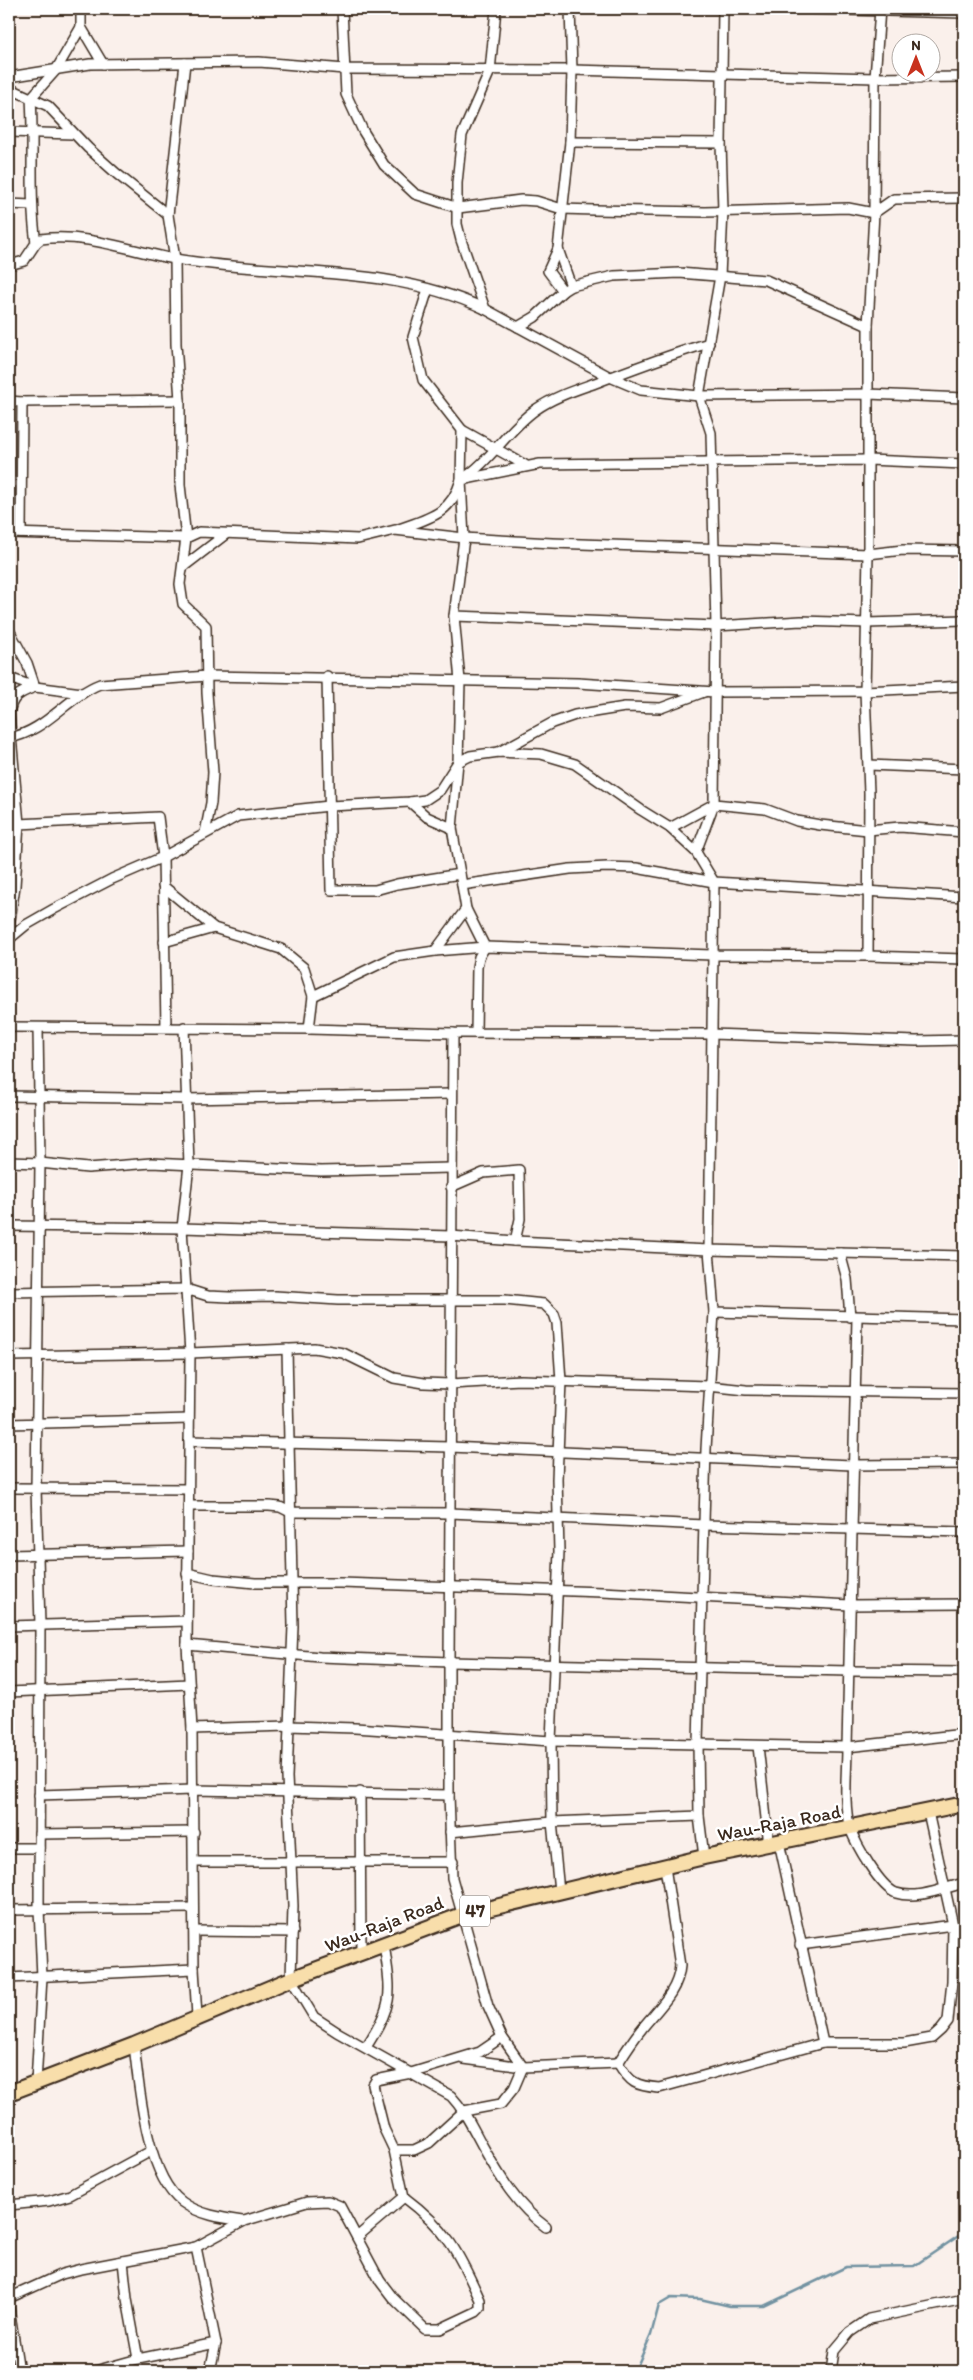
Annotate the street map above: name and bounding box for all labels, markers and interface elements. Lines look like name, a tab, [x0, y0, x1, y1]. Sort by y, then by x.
north arrow	[890, 32, 940, 82]
text: N	[911, 37, 921, 54]
street label: Wau-Raja Road	[715, 1800, 843, 1846]
street label: Wau-Raja Road	[321, 1891, 447, 1957]
road number: 47	[460, 1895, 490, 1926]

